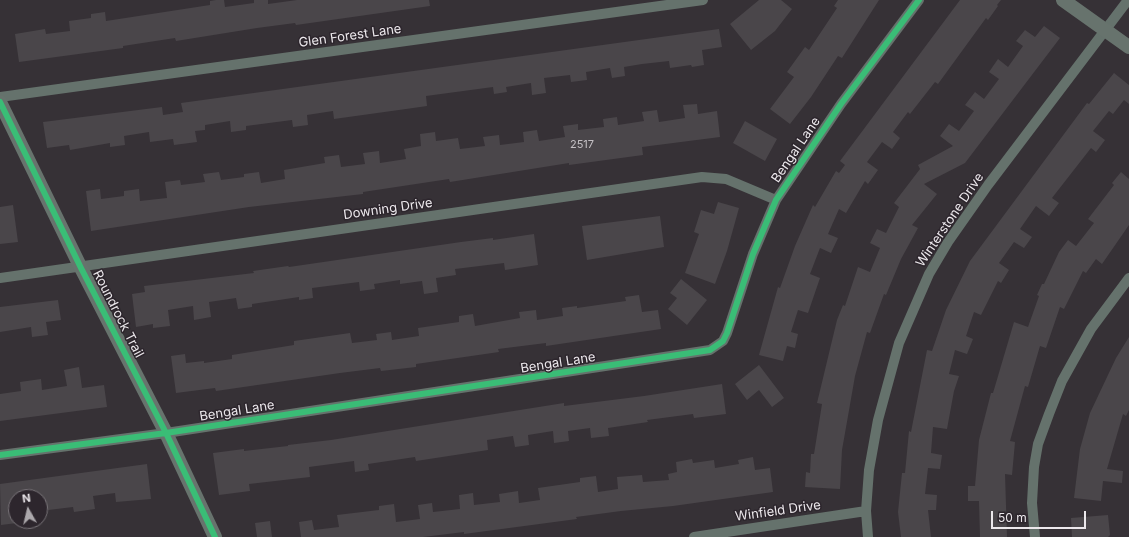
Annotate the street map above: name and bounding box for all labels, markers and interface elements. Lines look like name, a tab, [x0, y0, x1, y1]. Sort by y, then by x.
street label: Glen Forest Lane	[298, 21, 402, 51]
street label: Bengal Lane	[768, 114, 824, 186]
house number: 2517	[570, 138, 594, 152]
street label: Winterstone Drive	[913, 170, 987, 270]
street label: Downing Drive	[342, 195, 434, 223]
street label: Roundrock Trail	[89, 268, 147, 360]
street label: Bengal Lane	[519, 349, 597, 377]
street label: Bengal Lane	[198, 397, 276, 425]
north arrow	[8, 489, 48, 529]
text: N	[21, 491, 32, 506]
street label: Winfield Drive	[734, 497, 822, 525]
scale bar	[993, 503, 1088, 529]
text: 50 m	[998, 510, 1027, 525]

